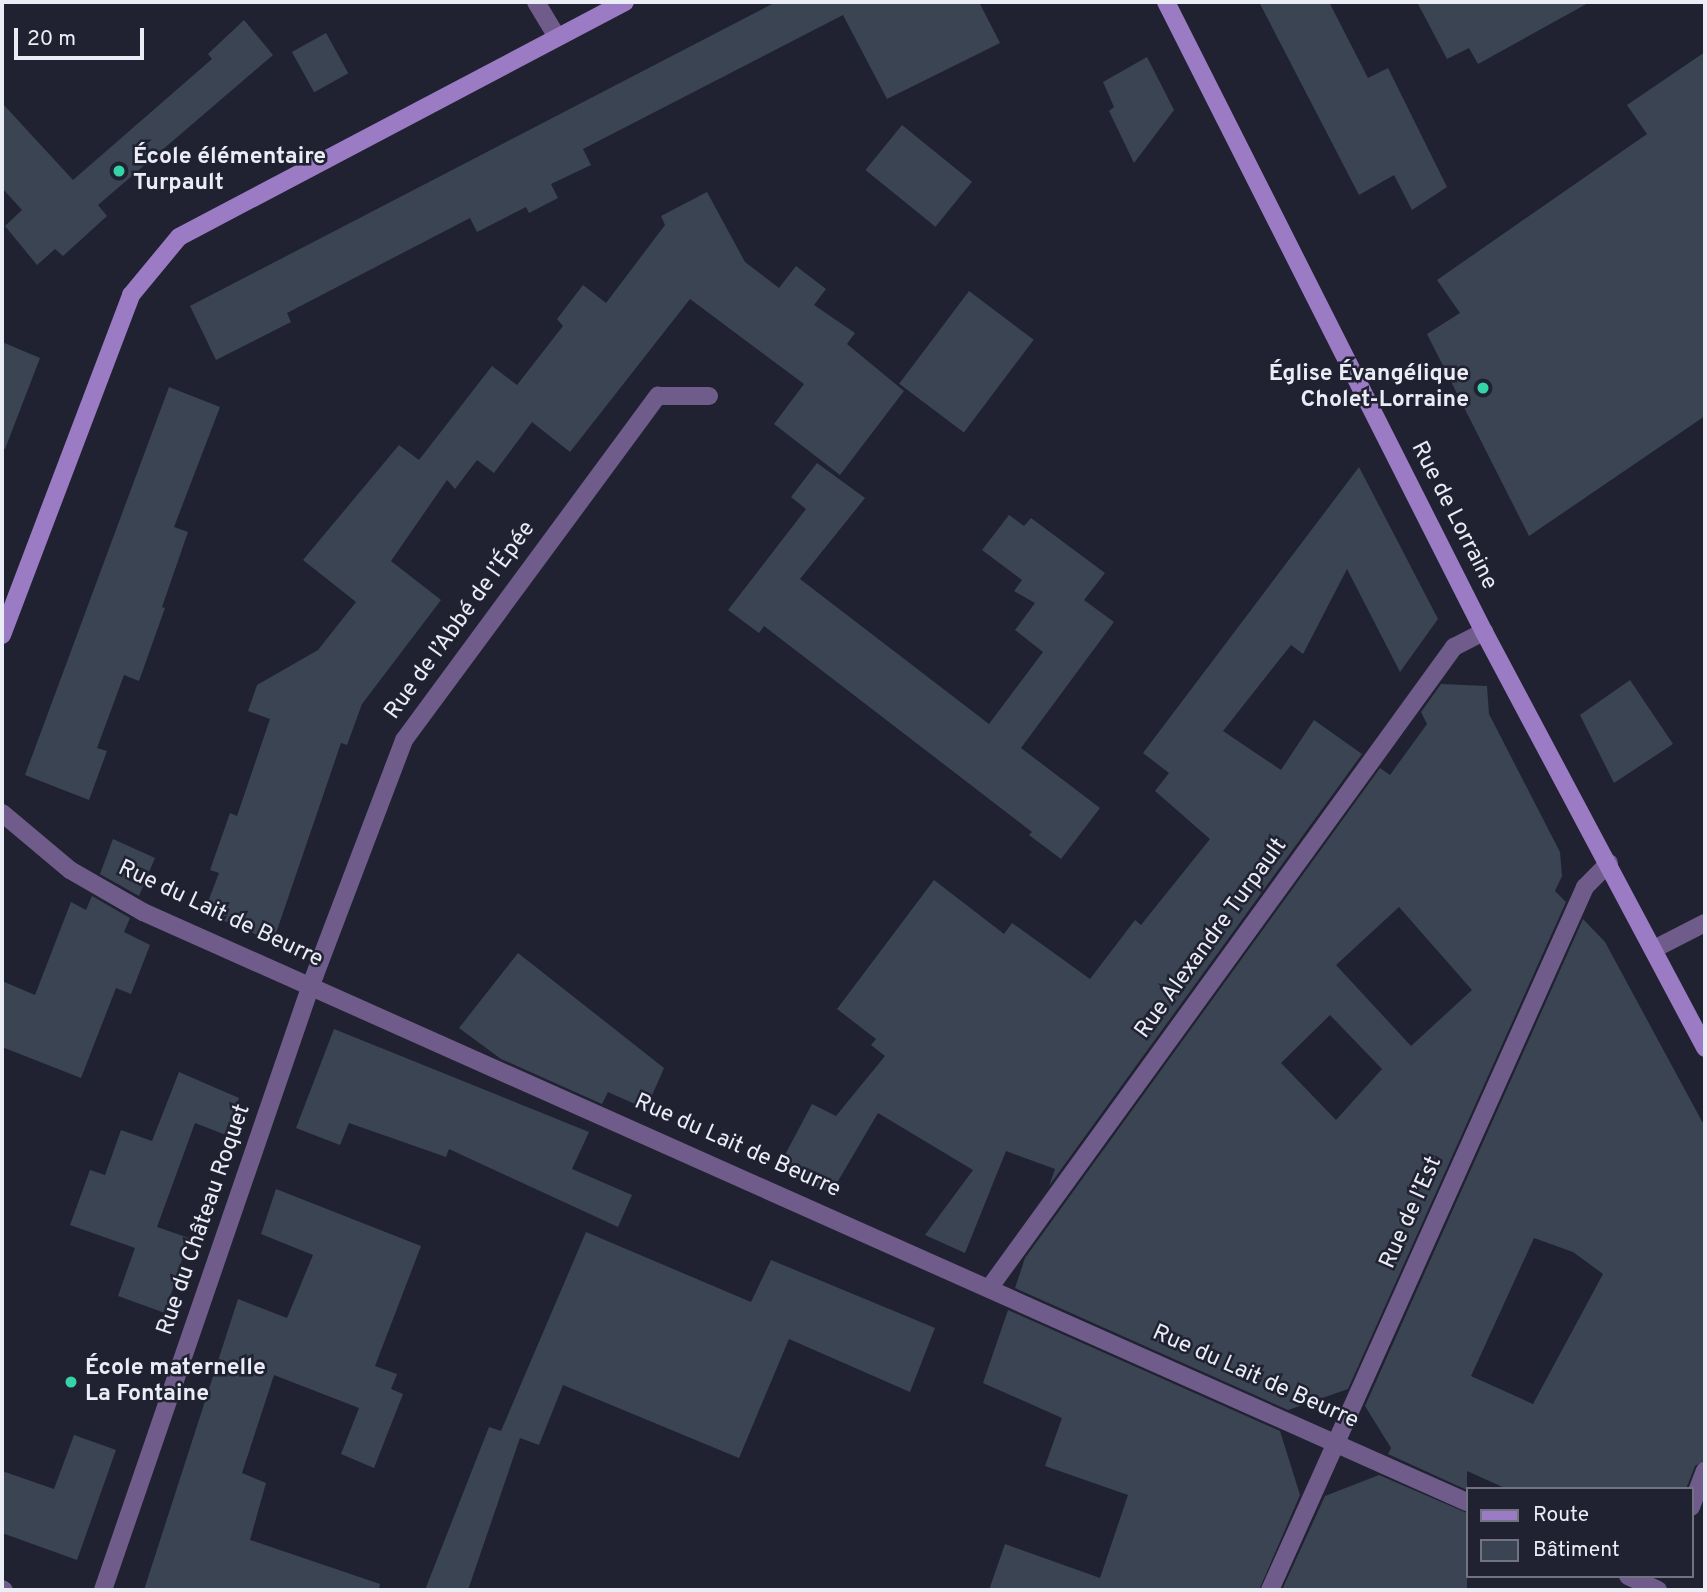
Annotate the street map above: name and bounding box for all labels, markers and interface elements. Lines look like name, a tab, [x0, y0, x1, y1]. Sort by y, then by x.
scale bar	[18, 14, 147, 58]
text: 20 m	[27, 26, 76, 53]
place label: École élémentaire Turpault	[133, 144, 326, 198]
marker: École élémentaire Turpault	[111, 163, 127, 179]
place label: Église Évangélique Cholet-Lorraine	[1269, 361, 1469, 415]
marker: Église Évangélique Cholet-Lorraine	[1475, 380, 1491, 396]
street label: Rue de Lorraine	[1404, 437, 1502, 595]
street label: Rue de l’Abbé de l’Épée	[380, 517, 542, 725]
street label: Rue Alexandre Turpault	[1130, 833, 1294, 1045]
street label: Rue du Lait de Beurre	[113, 855, 327, 975]
street label: Rue du Lait de Beurre	[630, 1089, 844, 1205]
street label: Rue du Château Roquet	[152, 1101, 258, 1339]
street label: Rue de l’Est	[1375, 1153, 1449, 1273]
street label: Rue du Lait de Beurre	[1148, 1320, 1362, 1436]
place label: École maternelle La Fontaine	[85, 1355, 266, 1409]
marker: École maternelle La Fontaine	[63, 1374, 79, 1390]
legend	[1466, 1487, 1693, 1578]
text: Route	[1533, 1502, 1589, 1529]
text: Bâtiment	[1533, 1537, 1620, 1564]

